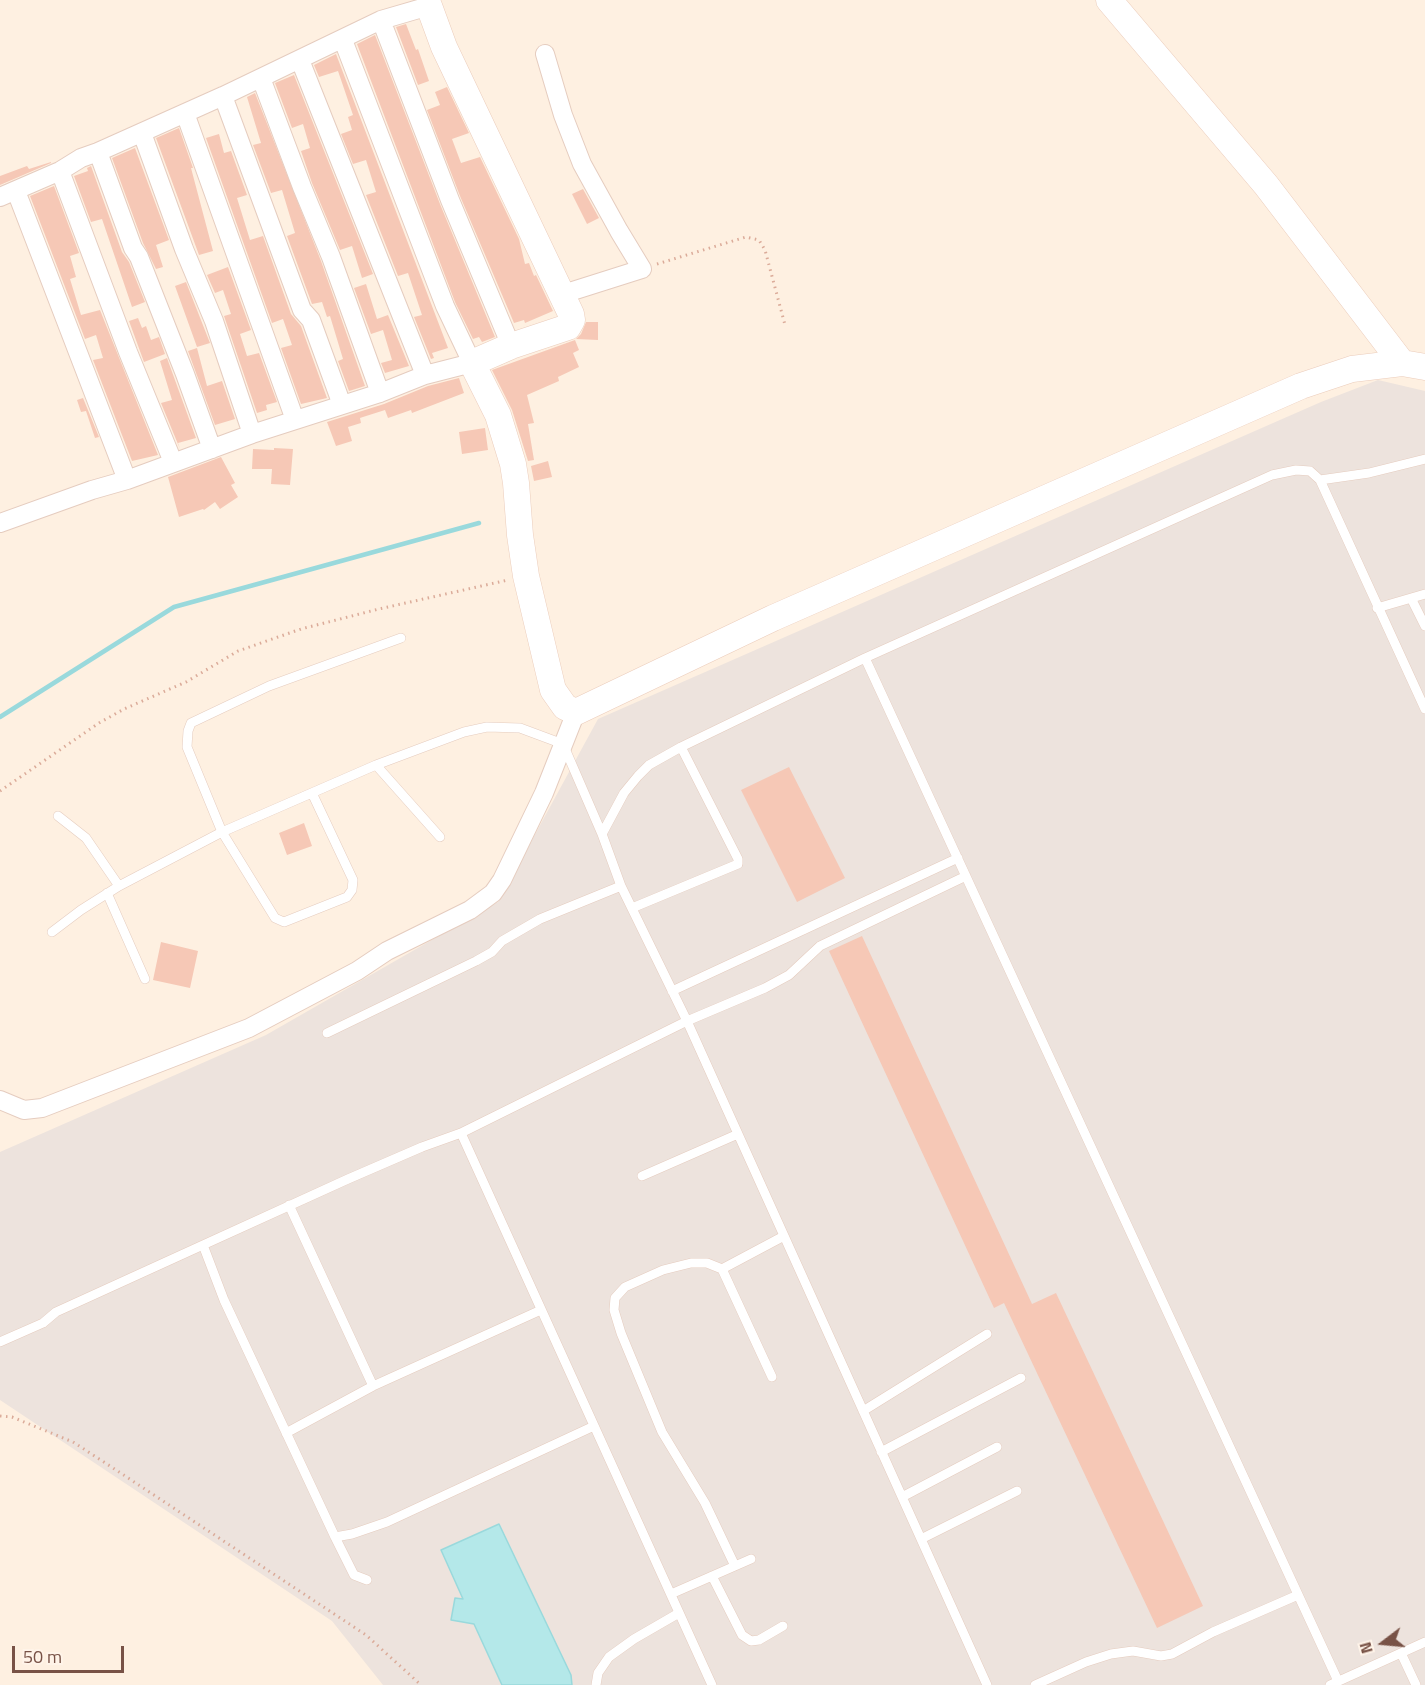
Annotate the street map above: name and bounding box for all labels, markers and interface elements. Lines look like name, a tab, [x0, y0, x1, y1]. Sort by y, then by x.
north arrow	[1353, 1613, 1413, 1673]
scale bar	[15, 1634, 128, 1672]
text: N	[1353, 1639, 1379, 1657]
text: 50 m	[23, 1643, 62, 1670]

